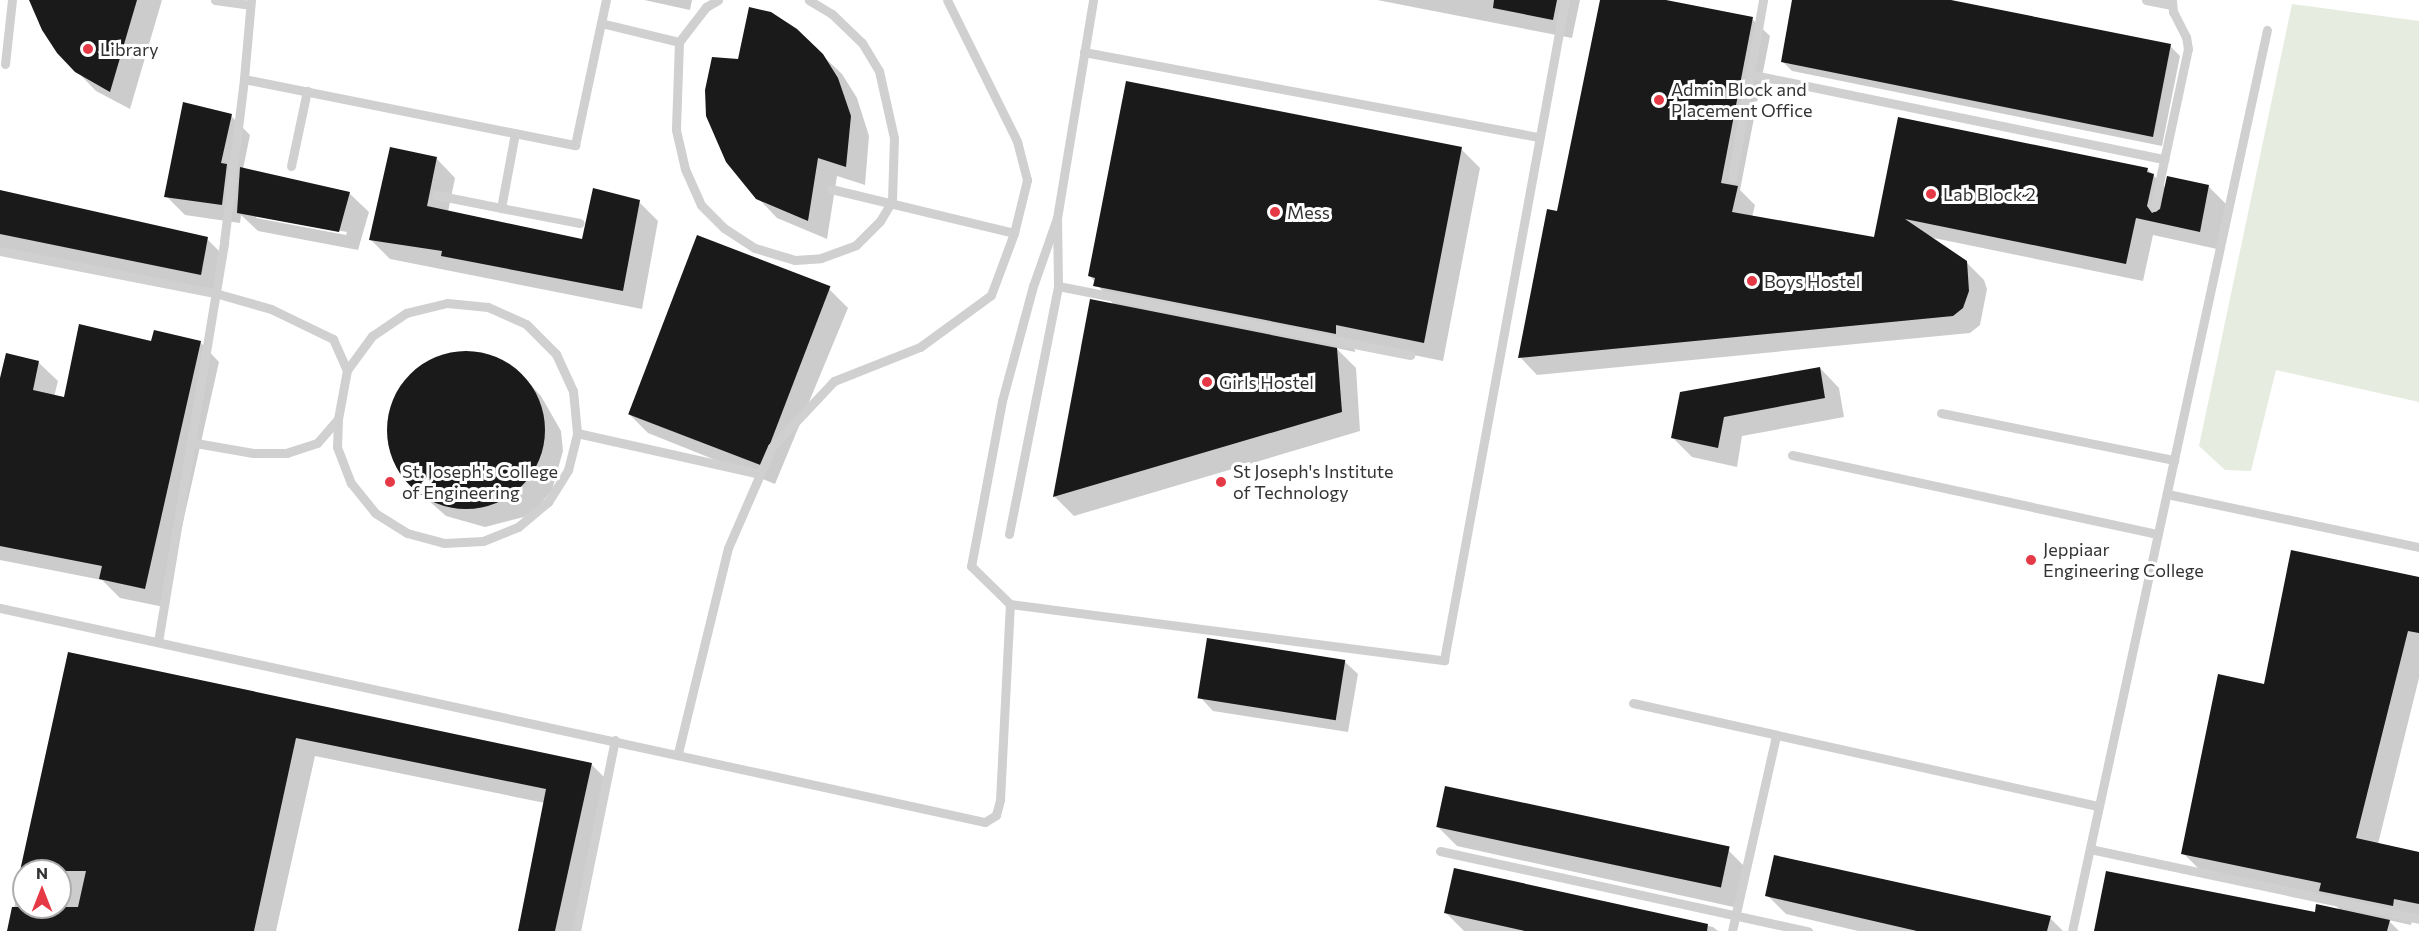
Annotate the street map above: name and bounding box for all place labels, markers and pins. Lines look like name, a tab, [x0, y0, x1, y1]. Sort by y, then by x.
place label: Library	[100, 38, 159, 60]
marker: Library	[81, 42, 95, 56]
place label: Admin Block and Placement Office	[1671, 79, 1813, 122]
marker: Admin Block and Placement Office	[1652, 93, 1666, 107]
place label: Lab Block 2	[1943, 183, 2036, 205]
marker: Lab Block 2	[1924, 187, 1938, 201]
place label: Mess	[1287, 201, 1330, 223]
marker: Mess	[1268, 205, 1282, 219]
place label: Boys Hostel	[1764, 270, 1860, 292]
marker: Boys Hostel	[1745, 274, 1759, 288]
place label: Girls Hostel	[1219, 371, 1314, 393]
marker: Girls Hostel	[1200, 375, 1214, 389]
place label: St. Joseph's College of Engineering	[402, 461, 558, 504]
place label: St Joseph's Institute of Technology	[1233, 461, 1394, 504]
marker: St. Joseph's College of Engineering	[383, 475, 397, 489]
marker: St Joseph's Institute of Technology	[1214, 475, 1228, 489]
place label: Jeppiaar Engineering College	[2043, 539, 2204, 582]
marker: Jeppiaar Engineering College	[2024, 553, 2038, 567]

